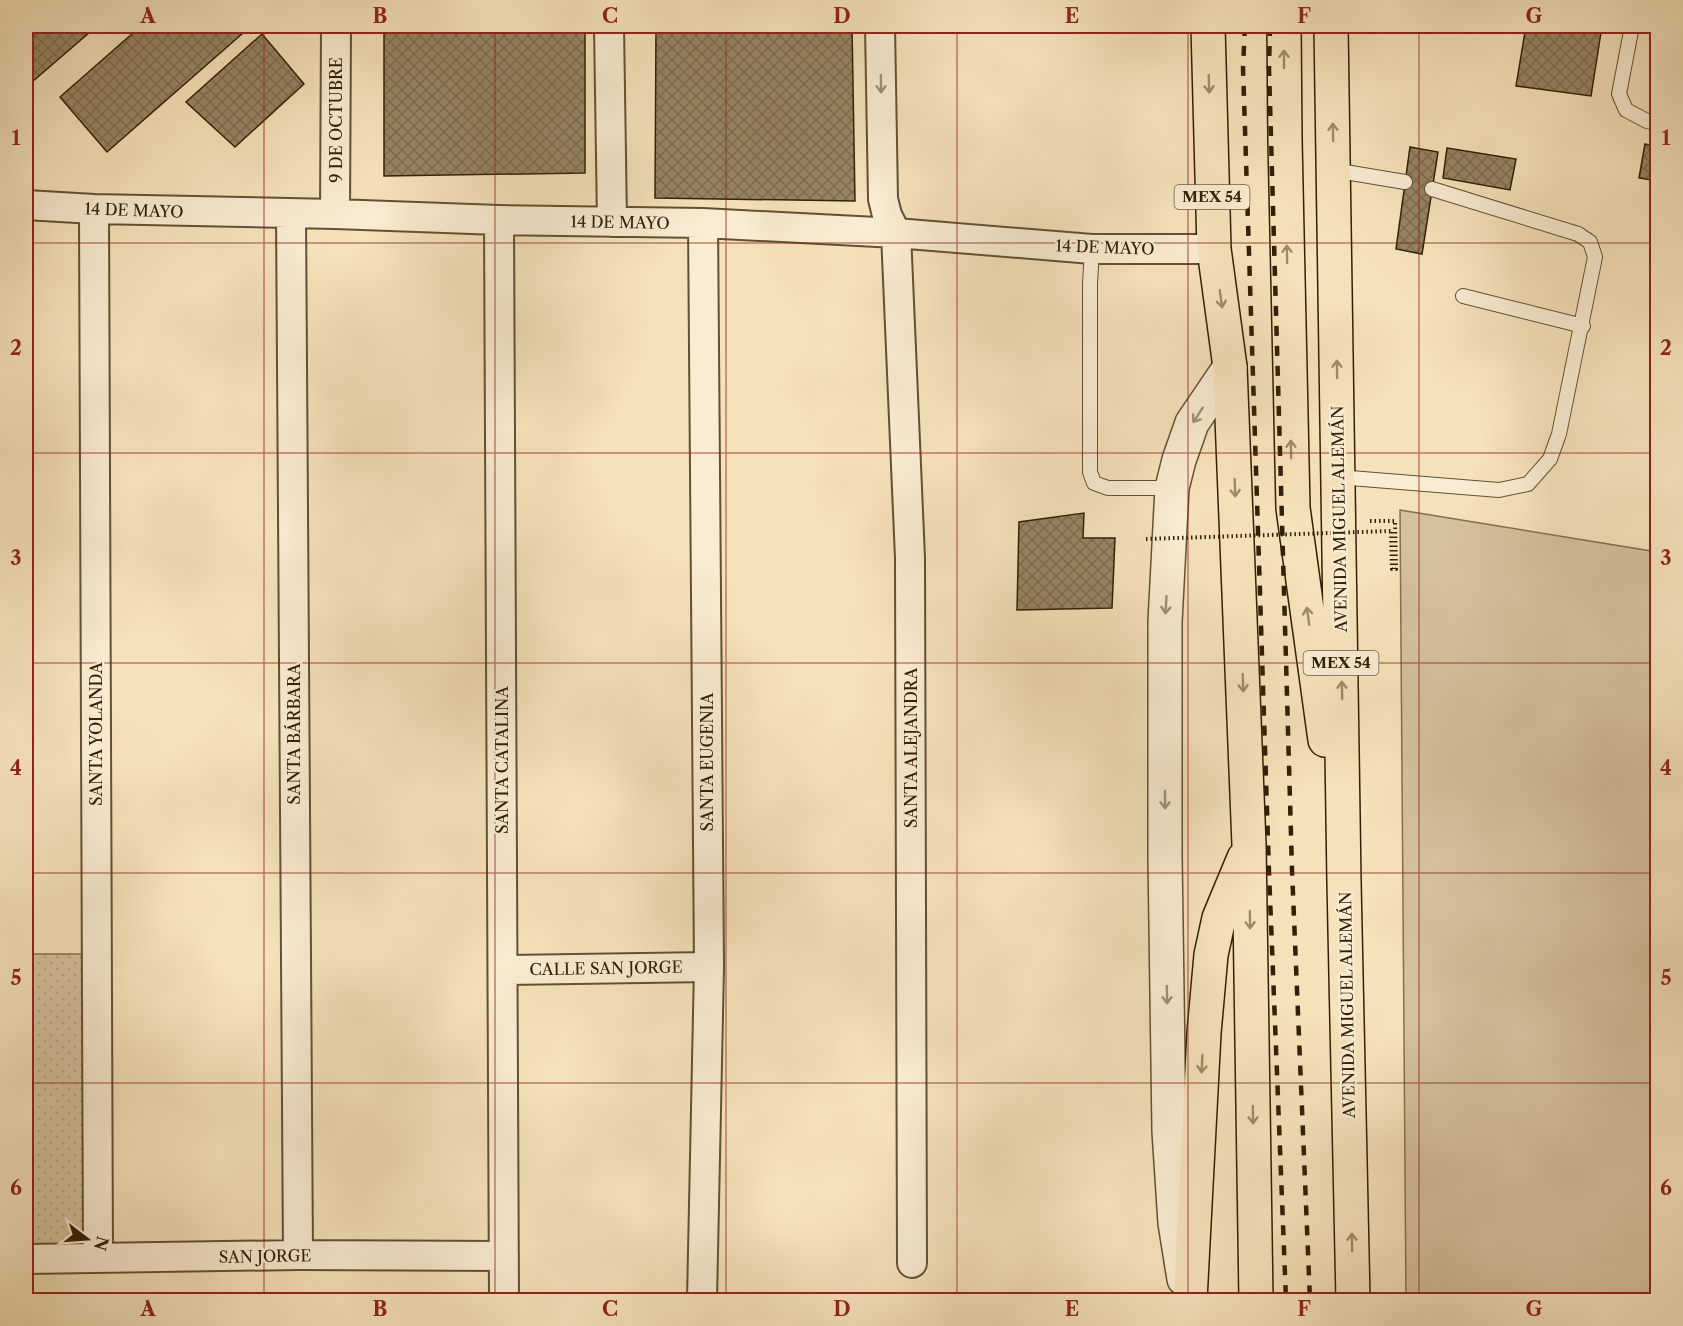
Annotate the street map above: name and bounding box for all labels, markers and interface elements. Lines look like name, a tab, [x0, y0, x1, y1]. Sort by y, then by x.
text: A	[139, 4, 156, 28]
text: B	[373, 4, 388, 28]
text: C	[602, 4, 618, 28]
text: D	[833, 4, 851, 28]
text: E	[1065, 4, 1079, 28]
text: F	[1297, 4, 1311, 28]
text: G	[1526, 4, 1543, 28]
one-way arrow	[1278, 50, 1290, 70]
street label: 9 DE OCTUBRE	[326, 57, 346, 183]
one-way arrow	[875, 73, 887, 93]
one-way arrow	[1204, 73, 1215, 93]
one-way arrow	[1327, 123, 1338, 143]
text: 1	[12, 126, 21, 150]
text: 1	[1662, 126, 1671, 150]
road number: MEX 54	[1174, 185, 1250, 209]
street label: 14 DE MAYO	[84, 198, 184, 222]
street label: 14 DE MAYO	[570, 211, 670, 233]
street label: 14 DE MAYO	[1055, 235, 1155, 259]
one-way arrow	[1281, 245, 1293, 265]
one-way arrow	[1216, 289, 1227, 309]
text: 2	[10, 336, 22, 360]
text: 2	[1660, 336, 1672, 360]
one-way arrow	[1331, 360, 1342, 380]
street label: AVENIDA MIGUEL ALEMÁN	[1327, 405, 1351, 634]
one-way arrow	[1191, 406, 1203, 423]
one-way arrow	[1286, 440, 1297, 460]
one-way arrow	[1229, 478, 1241, 498]
text: 3	[10, 546, 22, 570]
text: 3	[1660, 546, 1672, 570]
one-way arrow	[1160, 595, 1171, 615]
one-way arrow	[1302, 606, 1313, 626]
road number: MEX 54	[1304, 651, 1378, 675]
street label: SANTA YOLANDA	[86, 661, 106, 806]
street label: SANTA BÁRBARA	[284, 662, 304, 805]
street label: SANTA ALEJANDRA	[901, 667, 921, 828]
one-way arrow	[1237, 672, 1248, 692]
one-way arrow	[1336, 681, 1348, 701]
street label: SANTA CATALINA	[492, 685, 512, 834]
street label: SANTA EUGENIA	[697, 691, 717, 831]
text: 4	[10, 756, 22, 780]
text: 4	[1660, 756, 1672, 780]
one-way arrow	[1159, 790, 1171, 810]
street label: AVENIDA MIGUEL ALEMÁN	[1335, 891, 1359, 1120]
one-way arrow	[1244, 909, 1256, 929]
street label: CALLE SAN JORGE	[529, 957, 683, 979]
text: 5	[10, 966, 22, 990]
text: 5	[1660, 966, 1672, 990]
one-way arrow	[1161, 985, 1173, 1005]
one-way arrow	[1197, 1054, 1208, 1074]
one-way arrow	[1247, 1104, 1259, 1124]
text: 6	[10, 1176, 22, 1200]
text: 6	[1660, 1176, 1672, 1200]
north arrow	[57, 1209, 117, 1269]
one-way arrow	[1346, 1233, 1358, 1253]
text: N	[90, 1234, 113, 1253]
street label: SAN JORGE	[218, 1245, 312, 1267]
text: A	[139, 1297, 156, 1321]
text: B	[373, 1297, 388, 1321]
text: C	[602, 1297, 618, 1321]
text: D	[833, 1297, 851, 1321]
text: E	[1065, 1297, 1079, 1321]
text: F	[1297, 1297, 1311, 1321]
text: G	[1526, 1297, 1543, 1321]

